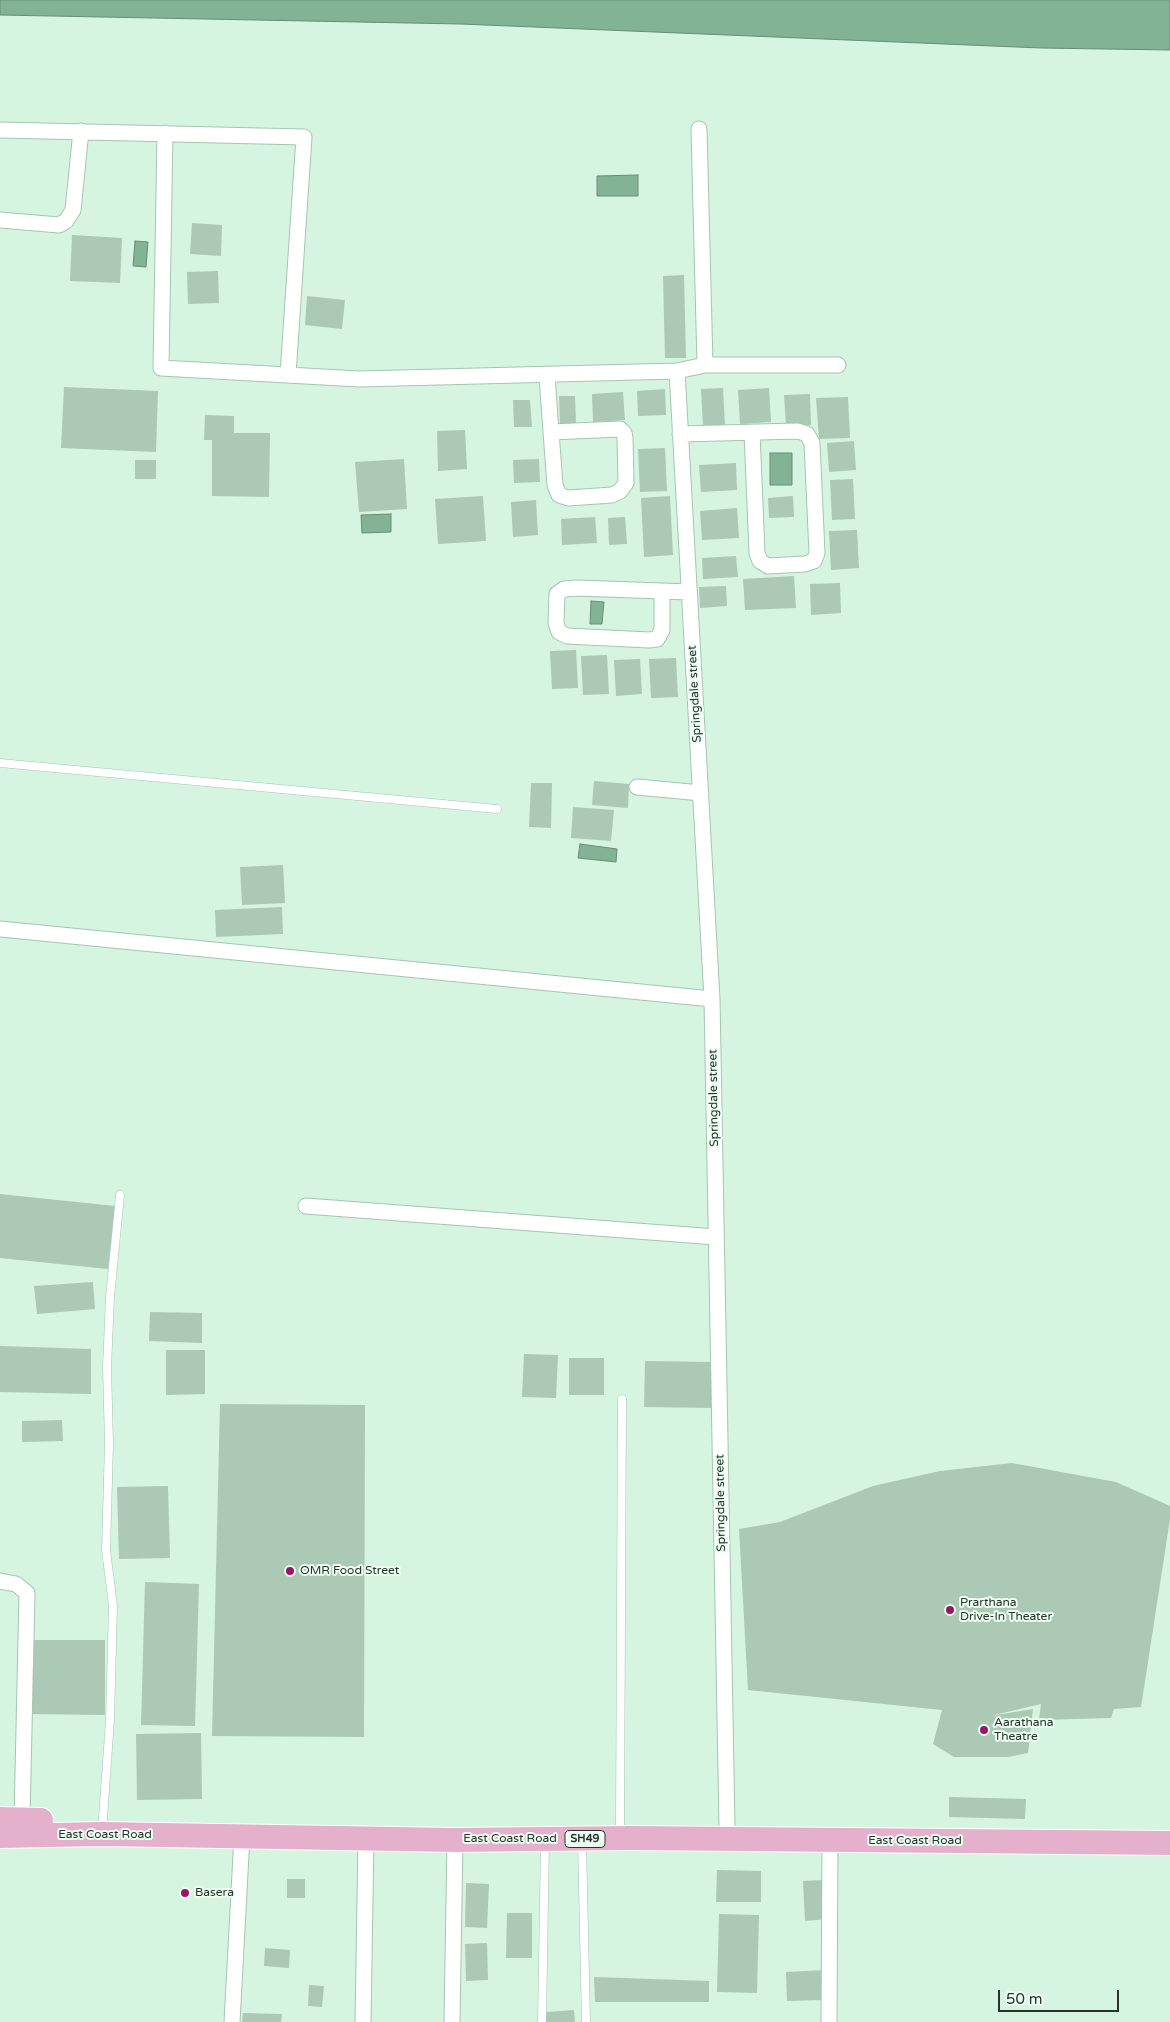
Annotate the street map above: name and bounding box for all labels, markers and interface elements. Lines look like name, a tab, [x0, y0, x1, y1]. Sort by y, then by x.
street label: Springdale street	[685, 645, 705, 743]
street label: Springdale street	[706, 1049, 722, 1147]
street label: Springdale street	[713, 1454, 729, 1552]
place label: OMR Food Street	[300, 1564, 399, 1578]
marker: OMR Food Street	[284, 1565, 296, 1577]
place label: Prarthana Drive-In Theater	[960, 1596, 1052, 1624]
marker: Prarthana Drive-In Theater	[944, 1604, 956, 1616]
place label: Aarathana Theatre	[994, 1716, 1054, 1744]
marker: Aarathana Theatre	[978, 1724, 990, 1736]
street label: East Coast Road	[58, 1828, 152, 1842]
road number: SH49	[565, 1830, 605, 1848]
street label: East Coast Road	[463, 1832, 557, 1846]
street label: East Coast Road	[868, 1834, 962, 1848]
place label: Basera	[195, 1886, 234, 1900]
marker: Basera	[179, 1887, 191, 1899]
scale bar	[1000, 1980, 1121, 2012]
text: 50 m	[1006, 1990, 1043, 2008]

